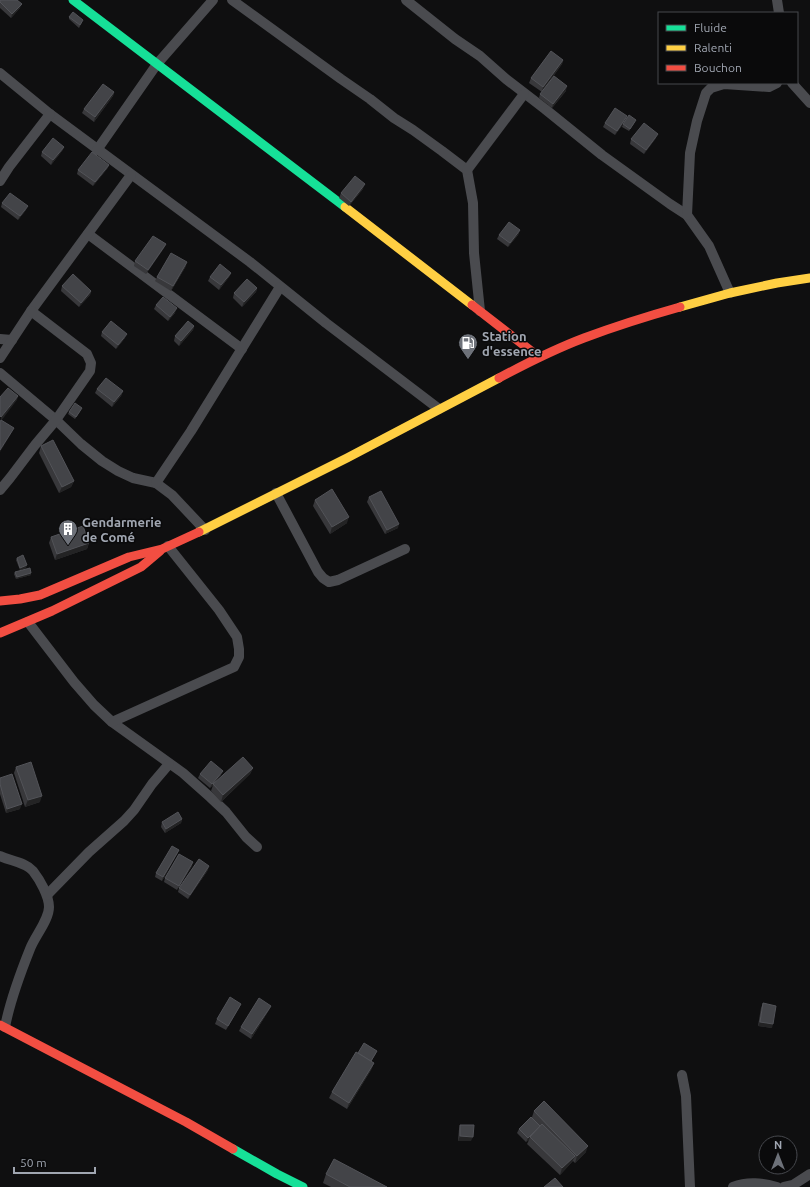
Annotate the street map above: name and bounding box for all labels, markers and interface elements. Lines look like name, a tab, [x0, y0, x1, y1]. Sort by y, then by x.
legend	[658, 12, 798, 84]
text: Fluide	[694, 21, 727, 34]
text: Ralenti	[694, 41, 732, 54]
text: Bouchon	[694, 61, 742, 74]
place label: Station d'essence	[482, 329, 541, 358]
fuel station icon: Station d'essence	[457, 332, 479, 360]
place label: Gendarmerie de Comé	[82, 515, 161, 544]
building icon: Gendarmerie de Comé	[57, 518, 79, 546]
north arrow	[758, 1135, 798, 1175]
text: N	[774, 1139, 782, 1151]
scale bar	[14, 1149, 95, 1175]
text: 50 m	[20, 1156, 47, 1169]

